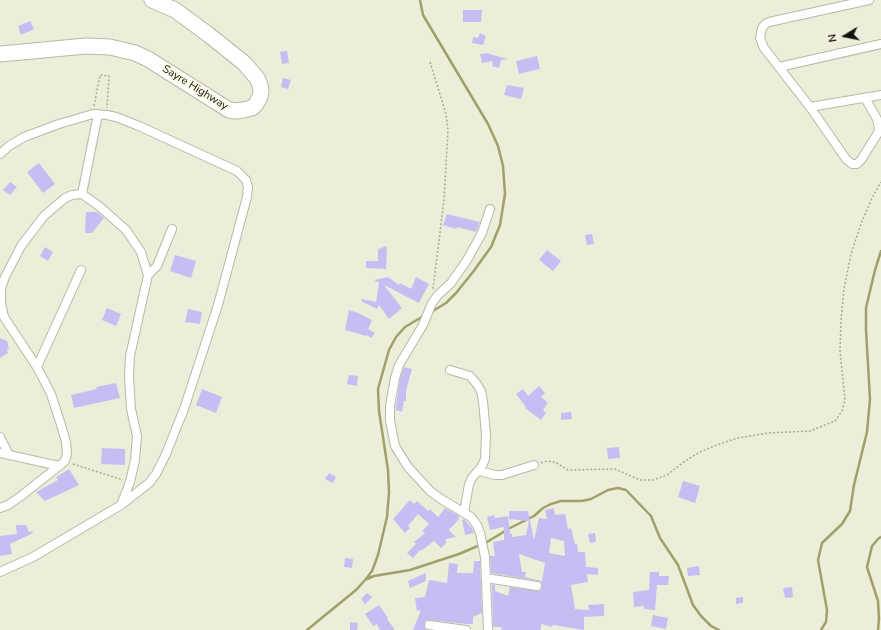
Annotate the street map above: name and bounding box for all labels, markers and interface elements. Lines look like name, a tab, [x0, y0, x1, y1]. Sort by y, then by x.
north arrow	[825, 16, 865, 56]
text: N	[825, 33, 841, 44]
street label: Sayre Highway	[160, 63, 230, 113]

